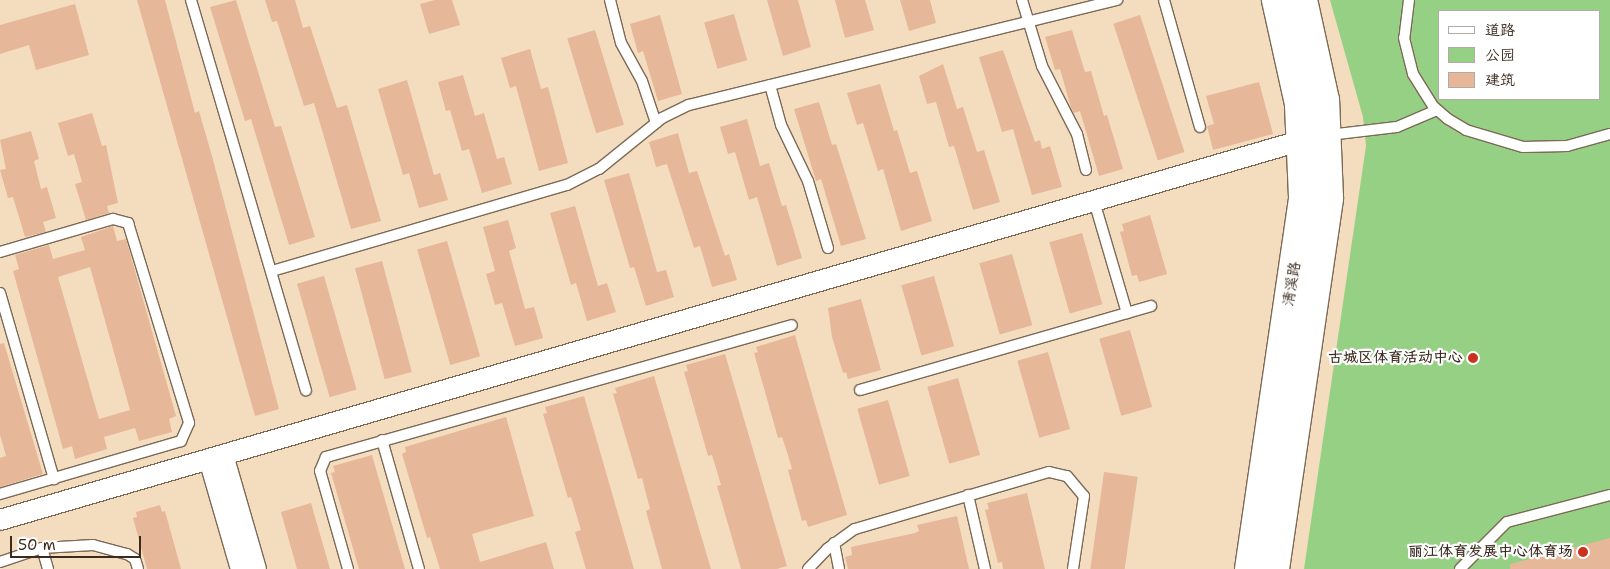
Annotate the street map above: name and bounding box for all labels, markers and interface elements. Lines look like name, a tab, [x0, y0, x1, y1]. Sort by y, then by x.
legend	[1438, 10, 1600, 100]
text: 道路	[1485, 20, 1515, 40]
text: 公园	[1485, 45, 1515, 65]
text: 建筑	[1485, 70, 1515, 90]
street label: 清溪路	[1280, 260, 1304, 308]
place label: 古城区体育活动中心	[1328, 349, 1463, 367]
marker: 古城区体育活动中心	[1467, 352, 1479, 364]
scale bar	[12, 526, 144, 558]
text: 50 m	[18, 535, 56, 555]
place label: 丽江体育发展中心体育场	[1408, 543, 1573, 561]
marker: 丽江体育发展中心体育场	[1577, 546, 1589, 558]

